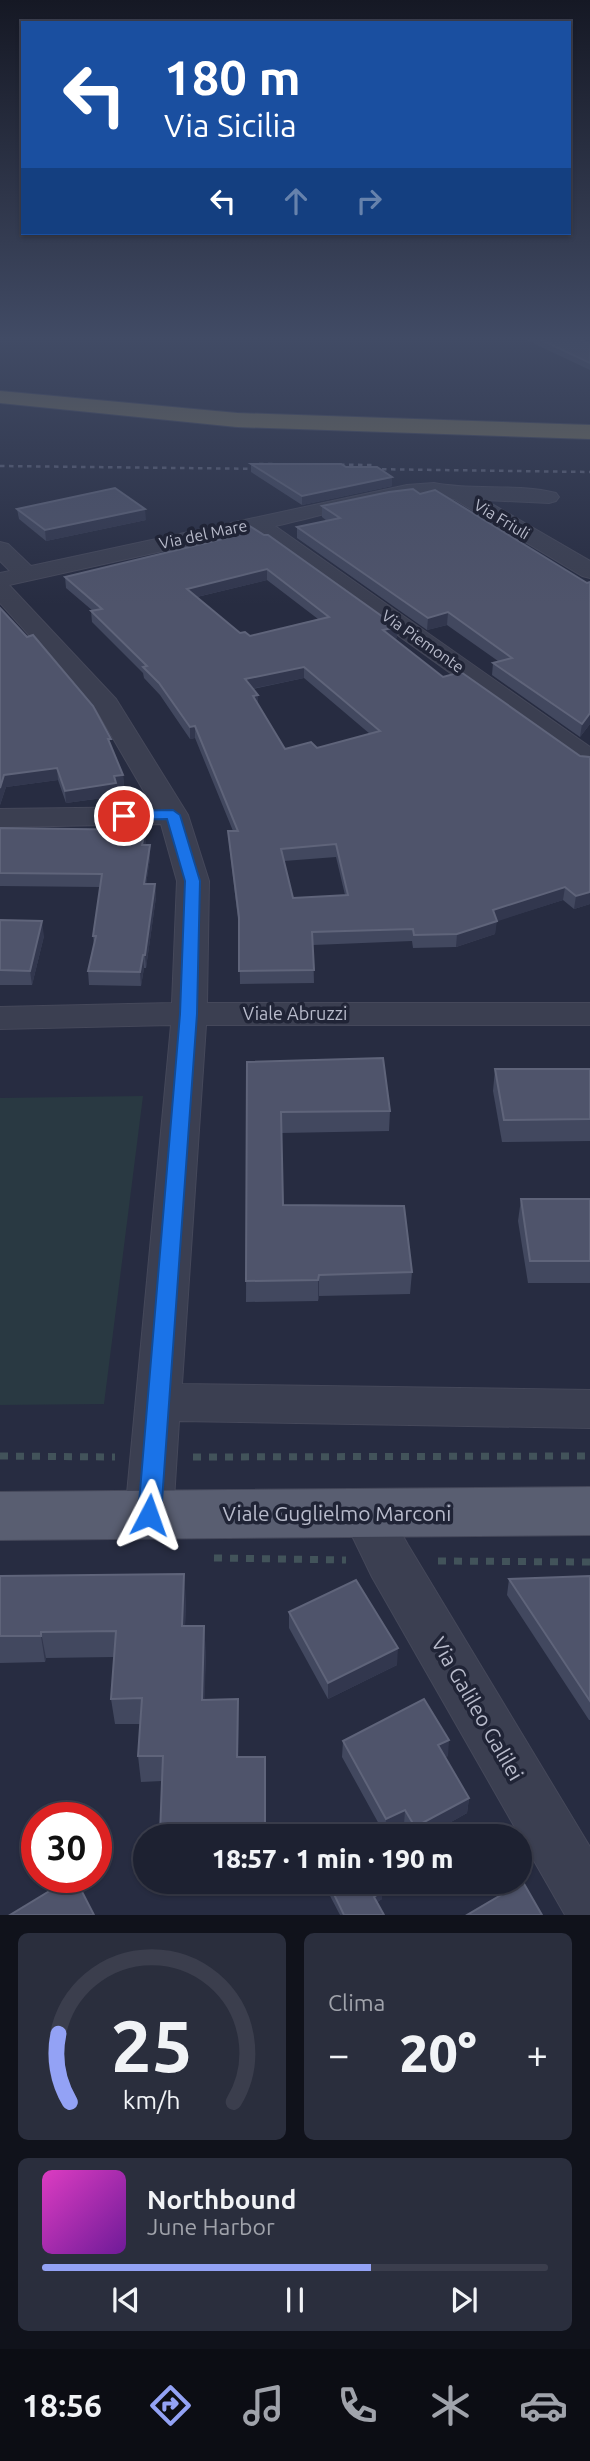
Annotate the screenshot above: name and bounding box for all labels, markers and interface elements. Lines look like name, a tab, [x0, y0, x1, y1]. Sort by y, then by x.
icon: left	[49, 49, 140, 140]
text: 180 m	[164, 49, 301, 104]
text: Via Sicilia	[164, 107, 297, 143]
icon: left	[204, 182, 242, 220]
icon: ahead	[277, 182, 315, 220]
icon: right	[350, 182, 388, 220]
street label: Via Friuli	[471, 495, 533, 543]
street label: Via del Mare	[157, 516, 249, 552]
street label: Via Piemonte	[378, 606, 468, 676]
pin	[94, 786, 154, 846]
icon: arrive	[105, 797, 143, 835]
street label: Viale Abruzzi	[243, 1003, 347, 1023]
position arrow	[112, 1478, 186, 1552]
street label: Viale Guglielmo Marconi	[223, 1501, 451, 1525]
street label: Via Galileo Galilei	[427, 1632, 529, 1785]
speed limit sign: 30	[21, 1802, 112, 1893]
text: 18:57 · 1 min · 190 m	[212, 1844, 453, 1873]
text: Clima	[328, 1990, 385, 2015]
text: 25	[111, 2005, 193, 2087]
text: 20°	[399, 2024, 477, 2082]
text: −	[328, 2033, 349, 2075]
text: +	[527, 2033, 548, 2075]
text: km/h	[123, 2086, 181, 2114]
text: Northbound	[147, 2185, 296, 2214]
text: June Harbor	[147, 2214, 275, 2239]
icon: previous	[107, 2281, 145, 2319]
icon: pause	[276, 2281, 314, 2319]
icon: next	[445, 2281, 483, 2319]
icon: directions	[146, 2381, 195, 2430]
icon: music	[239, 2381, 288, 2430]
icon: phone	[333, 2381, 382, 2430]
icon: climate	[426, 2381, 475, 2430]
icon: car	[519, 2381, 568, 2430]
text: 18:56	[22, 2387, 102, 2423]

